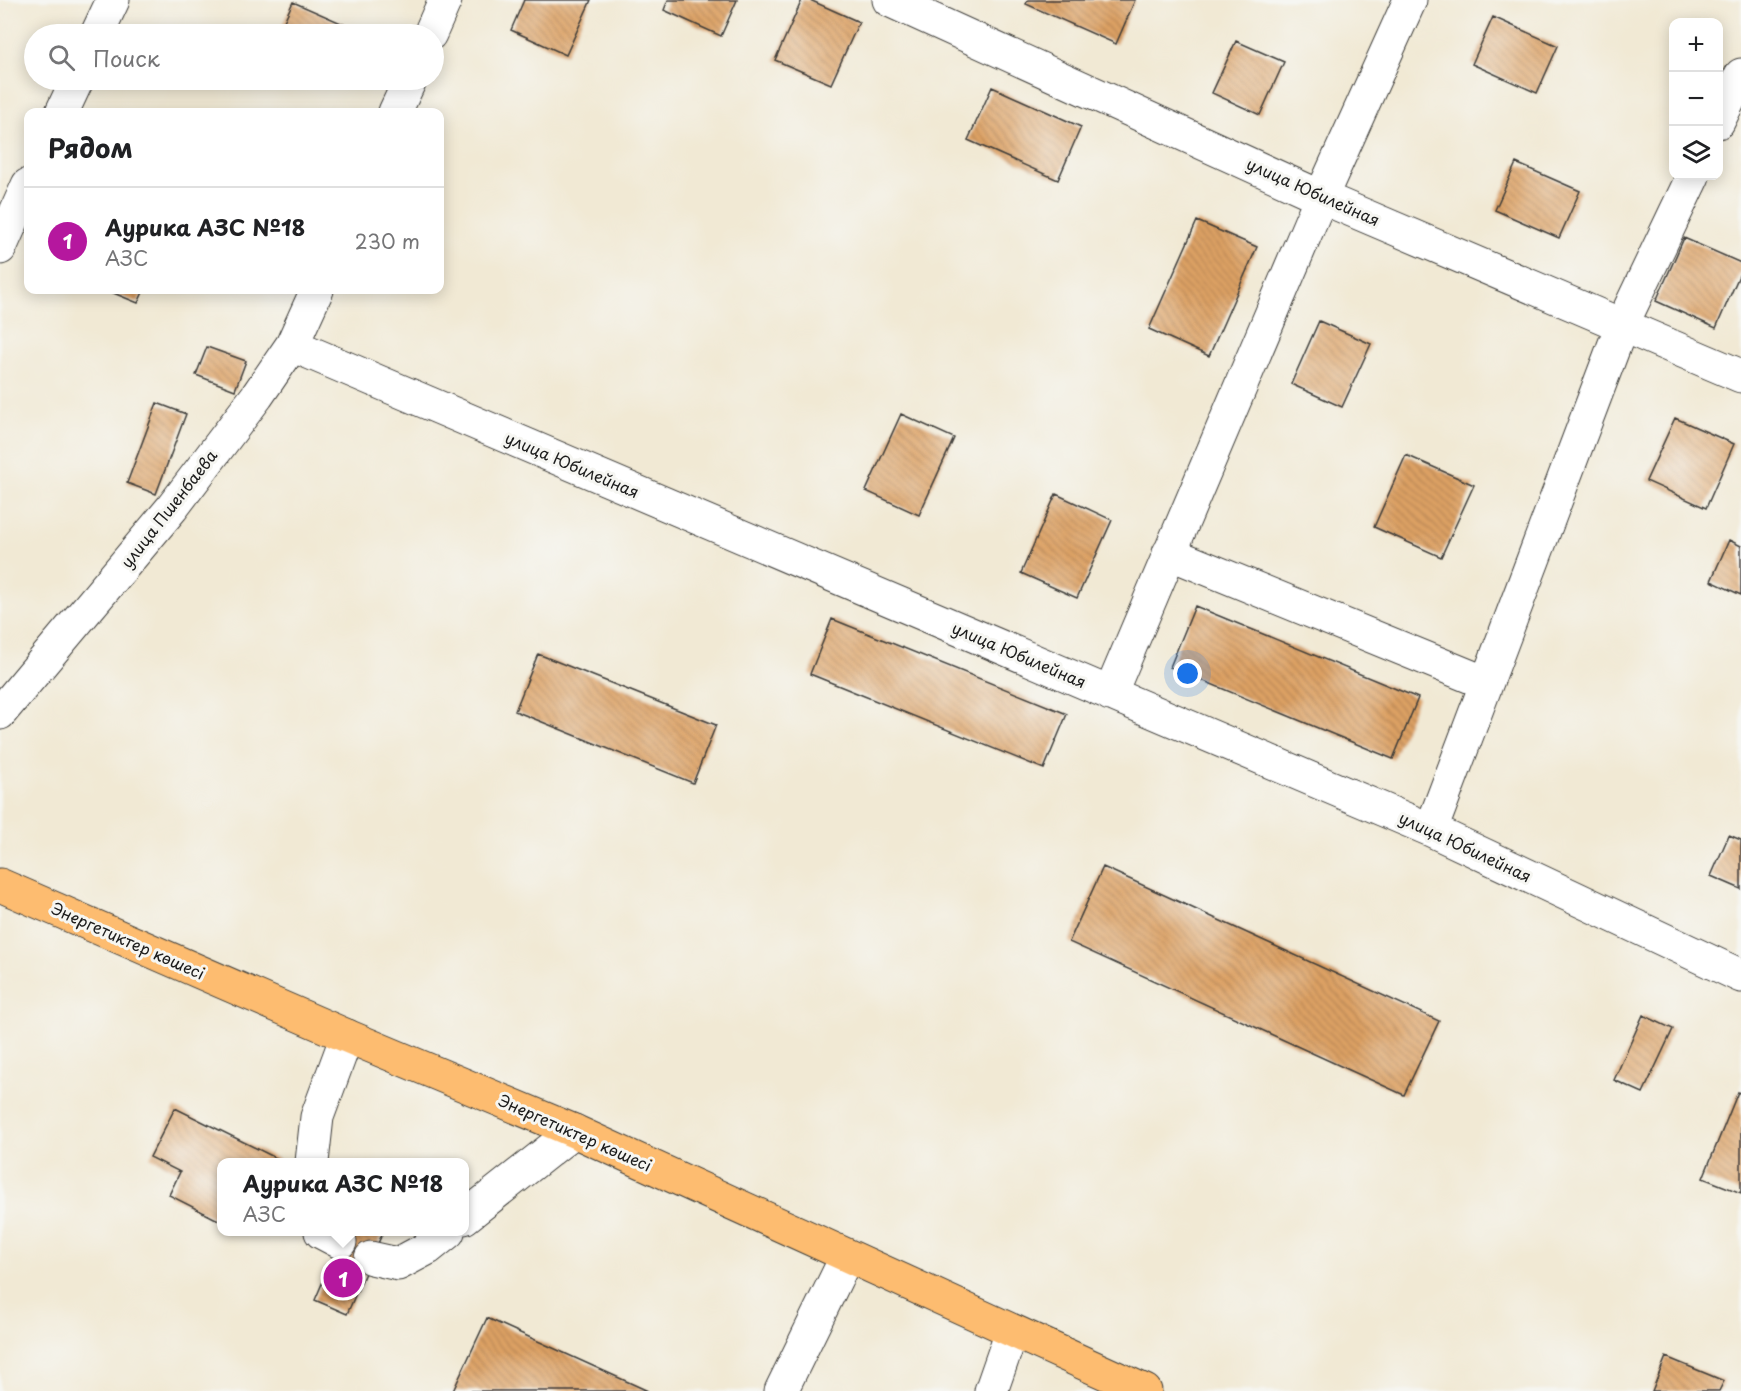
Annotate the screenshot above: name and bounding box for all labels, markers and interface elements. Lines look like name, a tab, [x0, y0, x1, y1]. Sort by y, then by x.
map controls	[1669, 18, 1723, 180]
button: +	[1669, 18, 1723, 72]
search box	[24, 24, 444, 90]
icon: search	[45, 41, 78, 74]
text: Поиск	[93, 41, 160, 74]
button: −	[1669, 72, 1723, 126]
button: layers	[1669, 126, 1723, 180]
text: Рядом	[48, 128, 133, 167]
street label: улица Юбилейная	[1243, 151, 1384, 231]
text: Аурика АЗС №18	[105, 210, 305, 243]
text: 1	[63, 226, 72, 256]
text: 230 m	[355, 226, 420, 256]
text: АЗС	[105, 243, 148, 273]
street label: улица Юбилейная	[502, 425, 643, 503]
street label: улица Пшенбаева	[114, 444, 222, 573]
street label: улица Юбилейная	[949, 615, 1090, 693]
your location	[1173, 659, 1202, 688]
street label: улица Юбилейная	[1395, 805, 1536, 887]
street label: Энергетиктер көшесі	[48, 895, 209, 985]
street label: Энергетиктер көшесі	[495, 1087, 656, 1177]
popup	[217, 1158, 469, 1236]
text: Аурика АЗС №18	[243, 1166, 443, 1199]
text: АЗС	[243, 1199, 286, 1229]
pin: 1	[324, 1256, 362, 1300]

